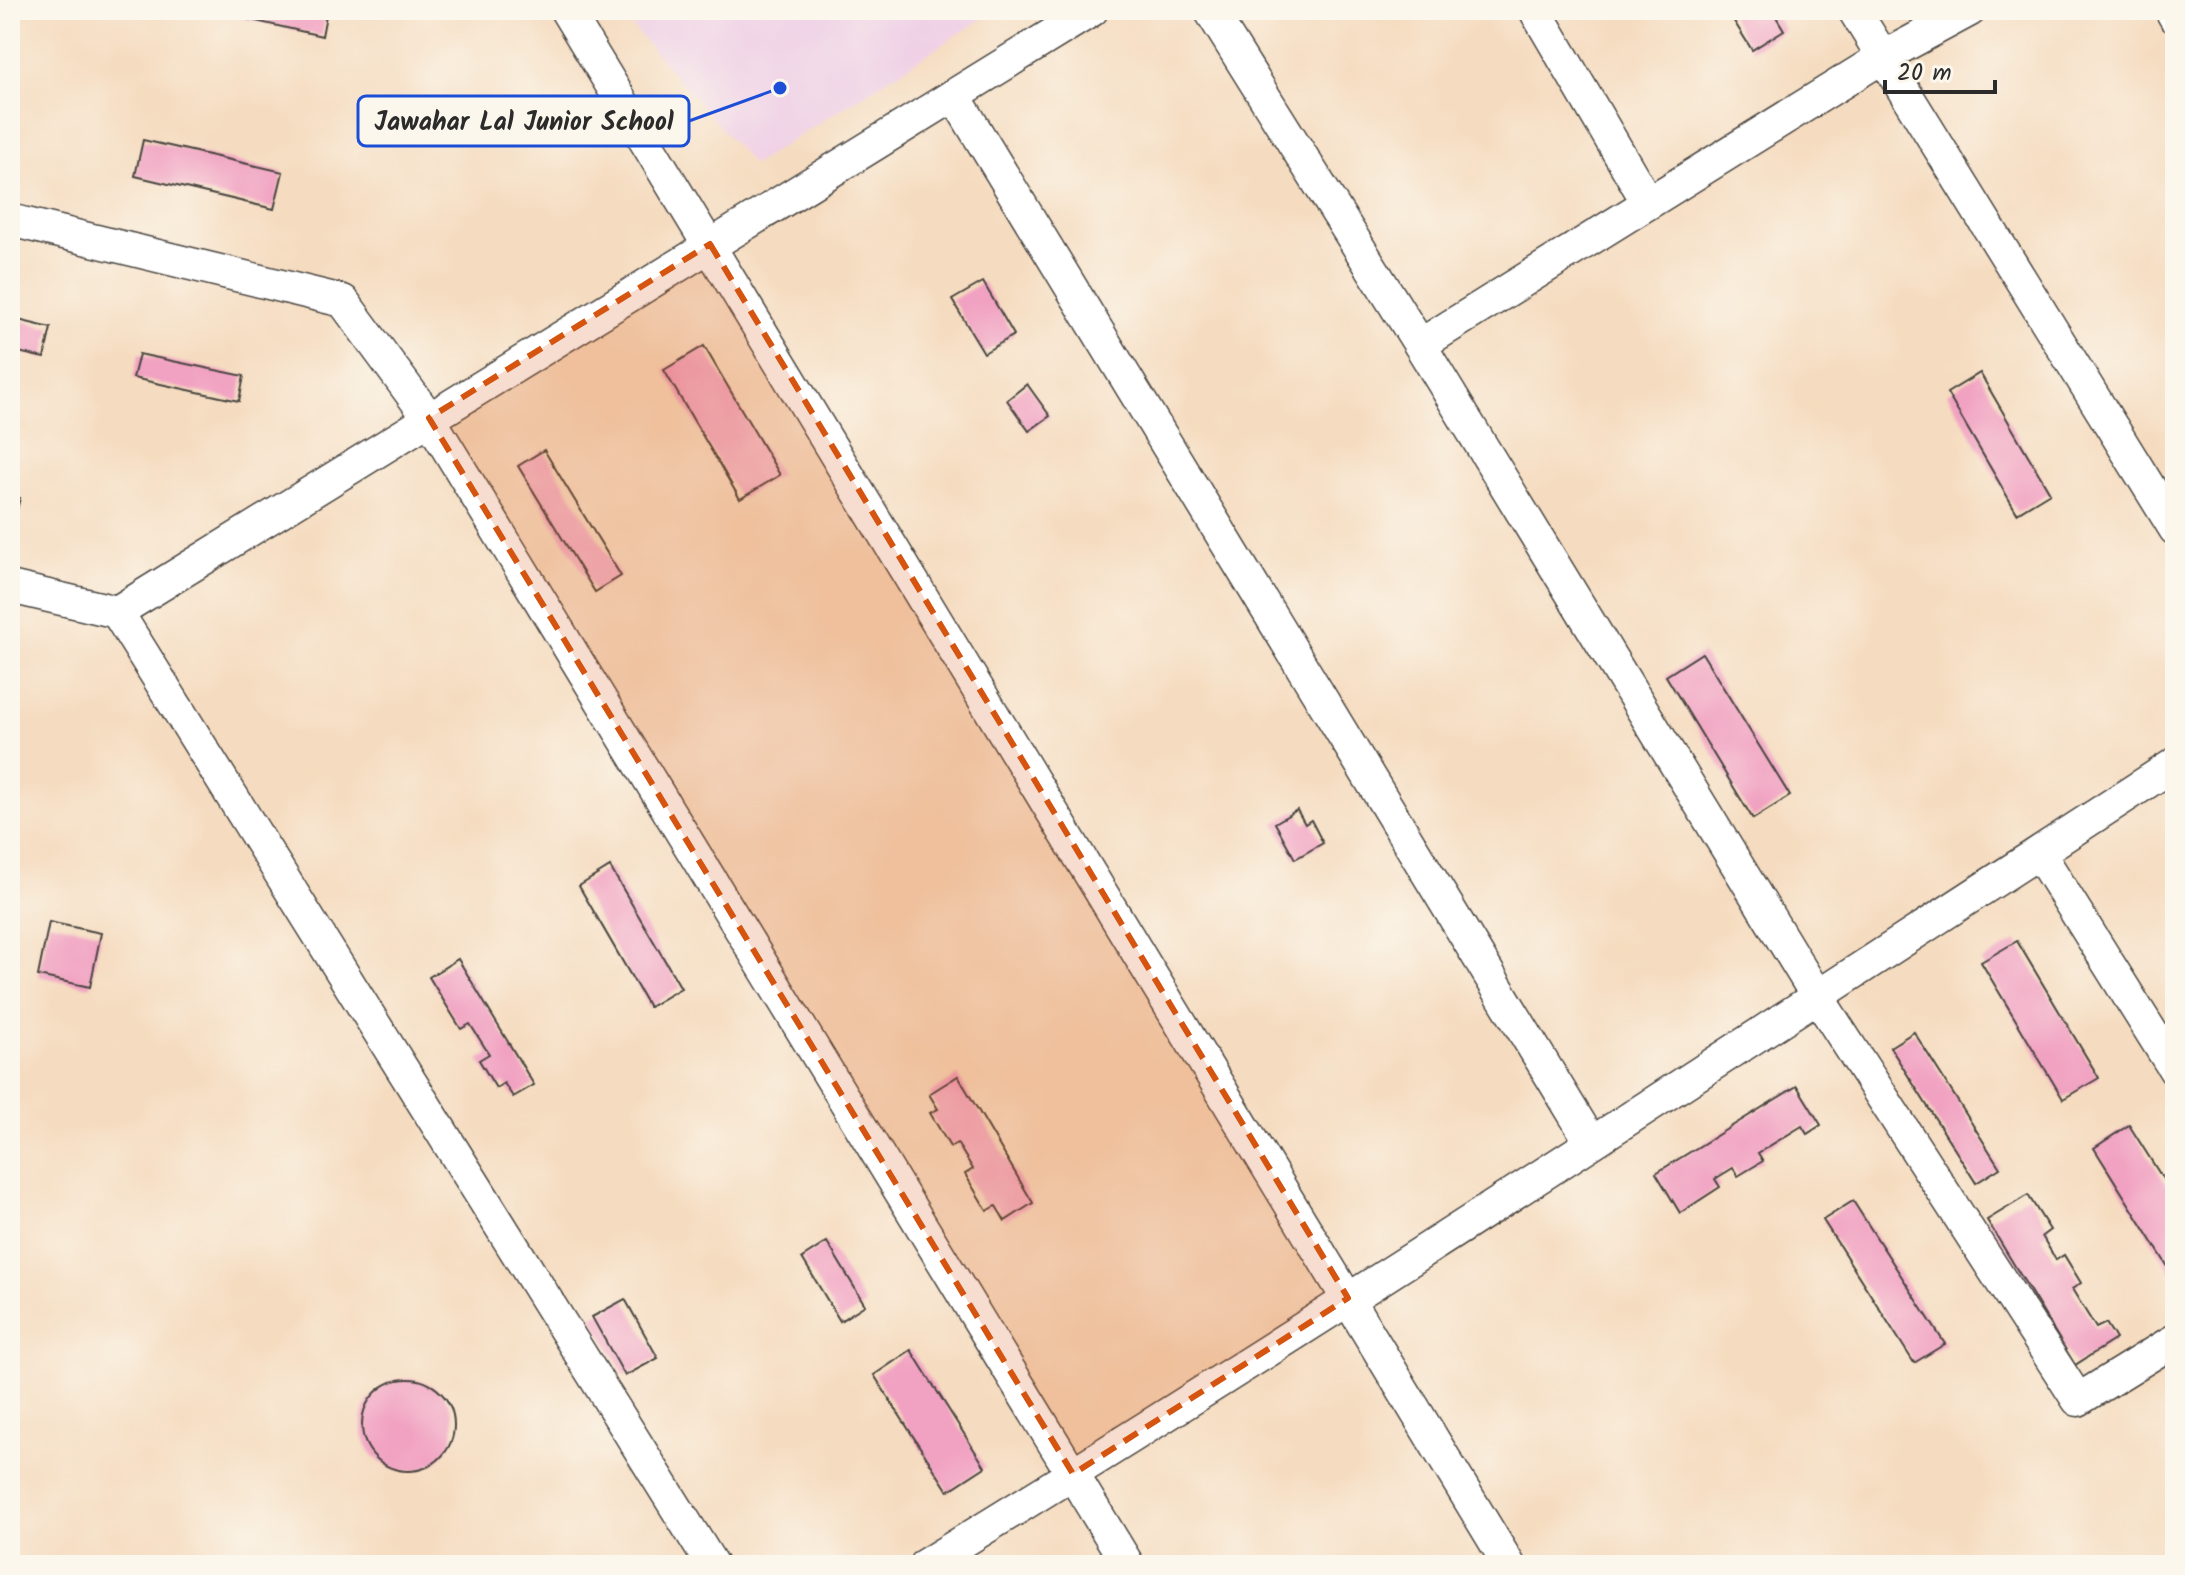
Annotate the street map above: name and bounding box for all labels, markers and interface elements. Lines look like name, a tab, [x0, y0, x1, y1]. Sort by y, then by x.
scale bar	[1885, 44, 1995, 94]
text: 20 m	[1897, 54, 1952, 93]
callout: Jawahar Lal Junior School	[358, 96, 689, 146]
text: Jawahar Lal Junior School	[374, 102, 674, 144]

